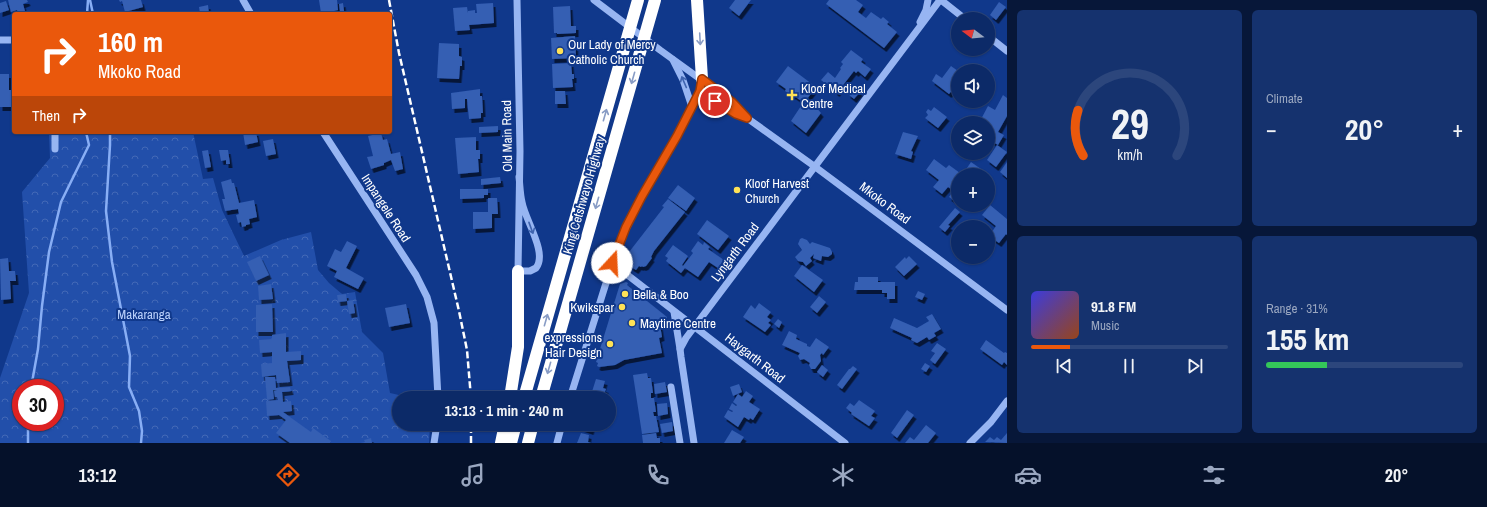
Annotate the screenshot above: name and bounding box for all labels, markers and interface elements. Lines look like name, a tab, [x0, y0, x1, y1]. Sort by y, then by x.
north arrow	[951, 12, 995, 56]
map controls	[951, 12, 995, 264]
text: 160 m	[98, 23, 163, 61]
icon: right	[32, 28, 84, 80]
one-way arrow	[696, 32, 703, 45]
place label: Our Lady of Mercy Catholic Church	[568, 36, 656, 68]
marker: Our Lady of Mercy Catholic Church	[555, 46, 565, 56]
text: Mkoko Road	[98, 59, 181, 84]
button: sound	[951, 64, 995, 108]
one-way arrow	[629, 71, 636, 84]
one-way arrow	[679, 77, 687, 89]
place label: Kloof Medical Centre	[801, 80, 866, 112]
pin	[698, 84, 732, 118]
marker: Kloof Medical Centre	[786, 89, 798, 101]
icon: arrive	[704, 90, 726, 112]
text: Climate	[1266, 90, 1303, 107]
text: 29	[1111, 96, 1148, 152]
street label: Old Main Road	[498, 100, 516, 172]
icon: right	[68, 104, 90, 126]
text: Then	[32, 105, 60, 126]
one-way arrow	[602, 108, 609, 121]
text: 20°	[1345, 109, 1384, 149]
text: −	[1266, 114, 1277, 144]
text: +	[1452, 114, 1463, 144]
button: layers	[951, 116, 995, 160]
street label: King Cetshwayo Highway	[559, 133, 609, 256]
text: km/h	[1117, 144, 1142, 163]
button: +	[951, 168, 995, 212]
street label: Impangele Road	[358, 171, 414, 245]
place label: Kloof Harvest Church	[745, 175, 809, 207]
street label: Mkoko Road	[856, 178, 914, 228]
marker: Kloof Harvest Church	[732, 185, 742, 195]
one-way arrow	[593, 196, 600, 209]
street label: Lyngarth Road	[707, 219, 763, 285]
button: −	[951, 220, 995, 264]
one-way arrow	[527, 222, 535, 234]
position arrow	[591, 242, 633, 284]
place label: Bella & Boo	[633, 286, 689, 303]
marker: Bella & Boo	[620, 289, 630, 299]
text: 91.8 FM	[1091, 296, 1136, 317]
place label: Kwikspar	[570, 299, 614, 316]
text: Range · 31%	[1266, 300, 1328, 317]
marker: Kwikspar	[617, 302, 627, 312]
park label: Makaranga	[117, 306, 171, 323]
one-way arrow	[543, 314, 550, 327]
place label: Maytime Centre	[640, 315, 716, 332]
text: Music	[1091, 317, 1119, 334]
marker: Maytime Centre	[627, 318, 637, 328]
text: 155 km	[1266, 319, 1349, 359]
place label: expressions Hair Design	[545, 329, 602, 361]
street label: Haygarth Road	[722, 329, 789, 387]
marker: expressions Hair Design	[605, 339, 615, 349]
icon: previous	[1053, 355, 1075, 377]
icon: pause	[1118, 355, 1140, 377]
icon: next	[1184, 355, 1206, 377]
one-way arrow	[545, 361, 552, 374]
speed limit sign: 30	[12, 379, 64, 431]
text: 13:13 · 1 min · 240 m	[445, 400, 563, 421]
icon: directions	[274, 461, 302, 489]
icon: music	[459, 461, 487, 489]
icon: phone	[644, 461, 672, 489]
icon: climate	[829, 461, 857, 489]
icon: car	[1014, 461, 1042, 489]
icon: filters	[1200, 461, 1228, 489]
text: 13:12	[79, 463, 116, 488]
text: 20°	[1385, 463, 1408, 488]

